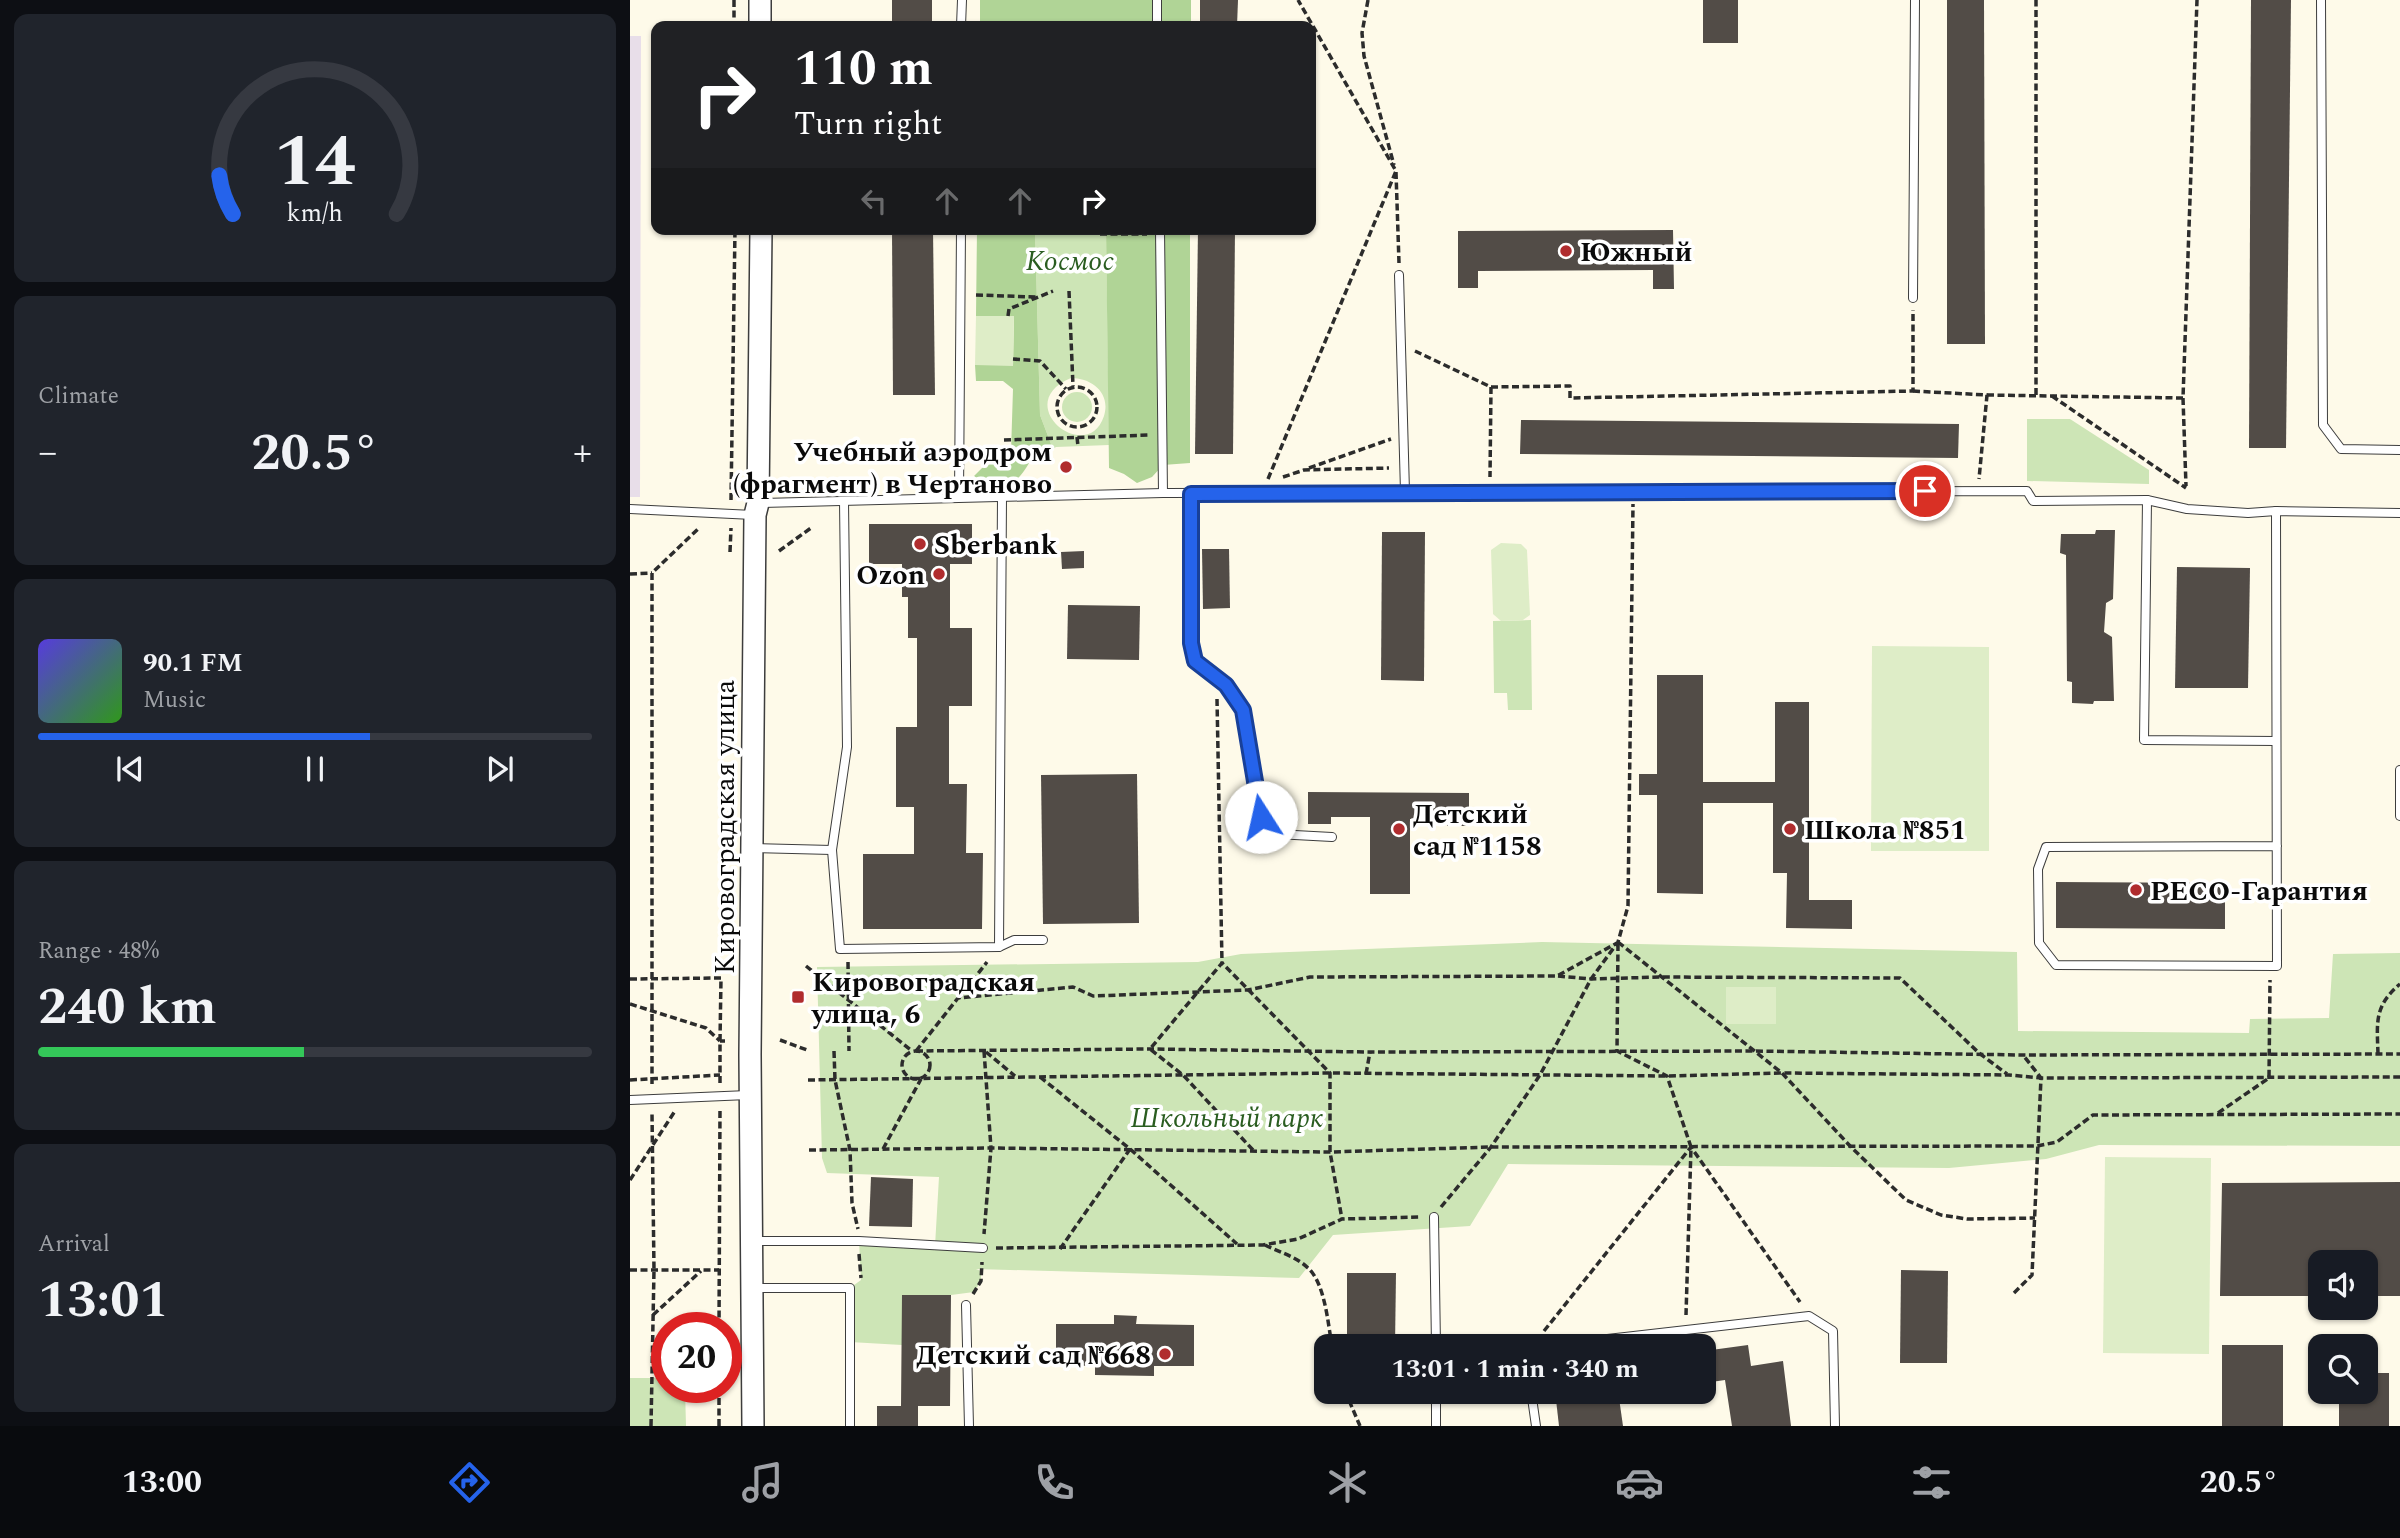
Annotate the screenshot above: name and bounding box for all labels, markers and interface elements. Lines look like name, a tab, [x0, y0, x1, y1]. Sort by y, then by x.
text: 110 m	[794, 32, 933, 107]
icon: right	[679, 49, 770, 140]
text: Turn right	[794, 100, 942, 149]
text: 14	[274, 108, 356, 219]
icon: left	[855, 182, 893, 220]
icon: ahead	[928, 182, 966, 220]
icon: ahead	[1001, 182, 1039, 220]
icon: right	[1074, 182, 1112, 220]
text: km/h	[287, 195, 343, 233]
place label: Южный	[1580, 231, 1692, 274]
park label: Космос	[1026, 240, 1114, 283]
marker: Южный	[1558, 243, 1574, 259]
text: Climate	[38, 379, 119, 414]
text: 20.5°	[251, 414, 379, 493]
text: −	[38, 424, 57, 482]
text: +	[573, 424, 592, 482]
place label: Учебный аэродром (фрагмент) в Чертаново	[733, 431, 1052, 506]
marker: Учебный аэродром (фрагмент) в Чертаново	[1058, 459, 1074, 475]
pin	[1895, 461, 1955, 521]
icon: arrive	[1906, 472, 1944, 510]
place label: Sberbank	[934, 524, 1058, 567]
marker: Sberbank	[912, 536, 928, 552]
place label: Ozon	[856, 554, 925, 597]
marker: Ozon	[931, 566, 947, 582]
text: 90.1 FM	[143, 643, 243, 683]
street label: Кировоградская улица	[704, 679, 747, 974]
text: Music	[143, 683, 206, 718]
icon: previous	[111, 750, 149, 788]
icon: pause	[296, 750, 334, 788]
icon: next	[481, 750, 519, 788]
position arrow	[1224, 780, 1298, 854]
place label: Детский сад №1158	[1413, 793, 1542, 868]
place label: Школа №851	[1804, 809, 1966, 852]
marker: Детский сад №1158	[1391, 821, 1407, 837]
marker: Школа №851	[1782, 821, 1798, 837]
place label: РЕСО-Гарантия	[2150, 870, 2368, 913]
marker: РЕСО-Гарантия	[2128, 882, 2144, 898]
text: Range · 48%	[38, 934, 159, 969]
place label: Кировоградская улица, 6	[810, 961, 1035, 1036]
text: 240 km	[38, 968, 217, 1047]
marker: Кировоградская улица, 6	[790, 989, 806, 1005]
park label: Школьный парк	[1131, 1097, 1323, 1140]
text: Arrival	[38, 1227, 110, 1262]
map controls	[2308, 1250, 2378, 1404]
button: sound	[2308, 1250, 2378, 1320]
text: 13:01	[38, 1261, 169, 1340]
speed limit sign: 20	[651, 1312, 742, 1403]
place label: Детский сад №668	[916, 1334, 1151, 1377]
button: search	[2308, 1334, 2378, 1404]
marker: Детский сад №668	[1157, 1346, 1173, 1362]
text: 13:01 · 1 min · 340 m	[1391, 1349, 1639, 1389]
text: 13:00	[122, 1458, 202, 1507]
icon: directions	[445, 1458, 494, 1507]
icon: music	[738, 1458, 787, 1507]
icon: phone	[1030, 1458, 1079, 1507]
icon: climate	[1323, 1458, 1372, 1507]
icon: car	[1615, 1458, 1664, 1507]
icon: filters	[1907, 1458, 1956, 1507]
text: 20.5°	[2200, 1458, 2278, 1507]

